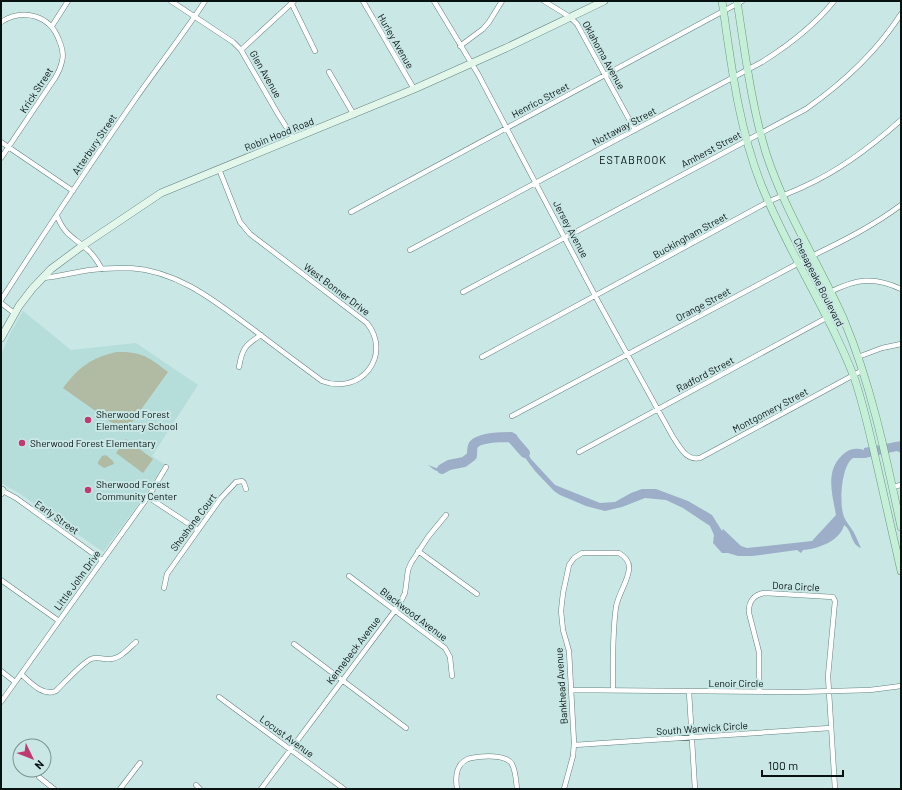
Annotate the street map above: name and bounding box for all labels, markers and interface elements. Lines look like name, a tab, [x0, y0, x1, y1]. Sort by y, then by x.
street label: Hurley Avenue	[375, 11, 417, 71]
street label: Oklahoma Avenue	[580, 19, 628, 91]
street label: Glen Avenue	[248, 48, 284, 100]
street label: Krick Street	[17, 65, 55, 115]
street label: Henrico Street	[509, 80, 571, 120]
street label: Nottaway Street	[590, 104, 658, 148]
street label: Atterbury Street	[69, 111, 119, 177]
street label: Robin Hood Road	[242, 115, 316, 153]
street label: Amherst Street	[679, 128, 743, 170]
district label: ESTABROOK	[599, 153, 667, 166]
street label: Jersey Avenue	[551, 198, 591, 260]
street label: Buckingham Street	[651, 209, 730, 260]
street label: Chesapeake Boulevard	[791, 236, 847, 328]
street label: West Bonner Drive	[302, 260, 372, 318]
street label: Orange Street	[674, 284, 733, 323]
street label: Radford Street	[674, 354, 736, 394]
street label: Montgomery Street	[730, 385, 810, 435]
place label: Sherwood Forest Elementary School	[96, 408, 177, 432]
marker: Sherwood Forest Elementary School	[83, 415, 93, 425]
place label: Sherwood Forest Elementary	[30, 437, 156, 449]
marker: Sherwood Forest Elementary	[17, 438, 27, 448]
place label: Sherwood Forest Community Center	[96, 478, 177, 502]
marker: Sherwood Forest Community Center	[83, 485, 93, 495]
street label: Shoshone Court	[167, 491, 219, 553]
street label: Early Street	[33, 497, 82, 537]
street label: Little John Drive	[51, 548, 103, 612]
street label: Dora Circle	[772, 579, 820, 593]
street label: Blackwood Avenue	[378, 585, 450, 643]
street label: Kennebeck Avenue	[324, 614, 382, 686]
street label: Bankhead Avenue	[552, 647, 570, 725]
street label: Lenoir Circle	[708, 677, 764, 689]
street label: Locust Avenue	[258, 712, 316, 760]
street label: South Warwick Circle	[656, 719, 748, 737]
north arrow	[12, 738, 52, 778]
scale bar	[762, 752, 843, 778]
text: N	[32, 758, 47, 772]
text: 100 m	[768, 758, 798, 772]

